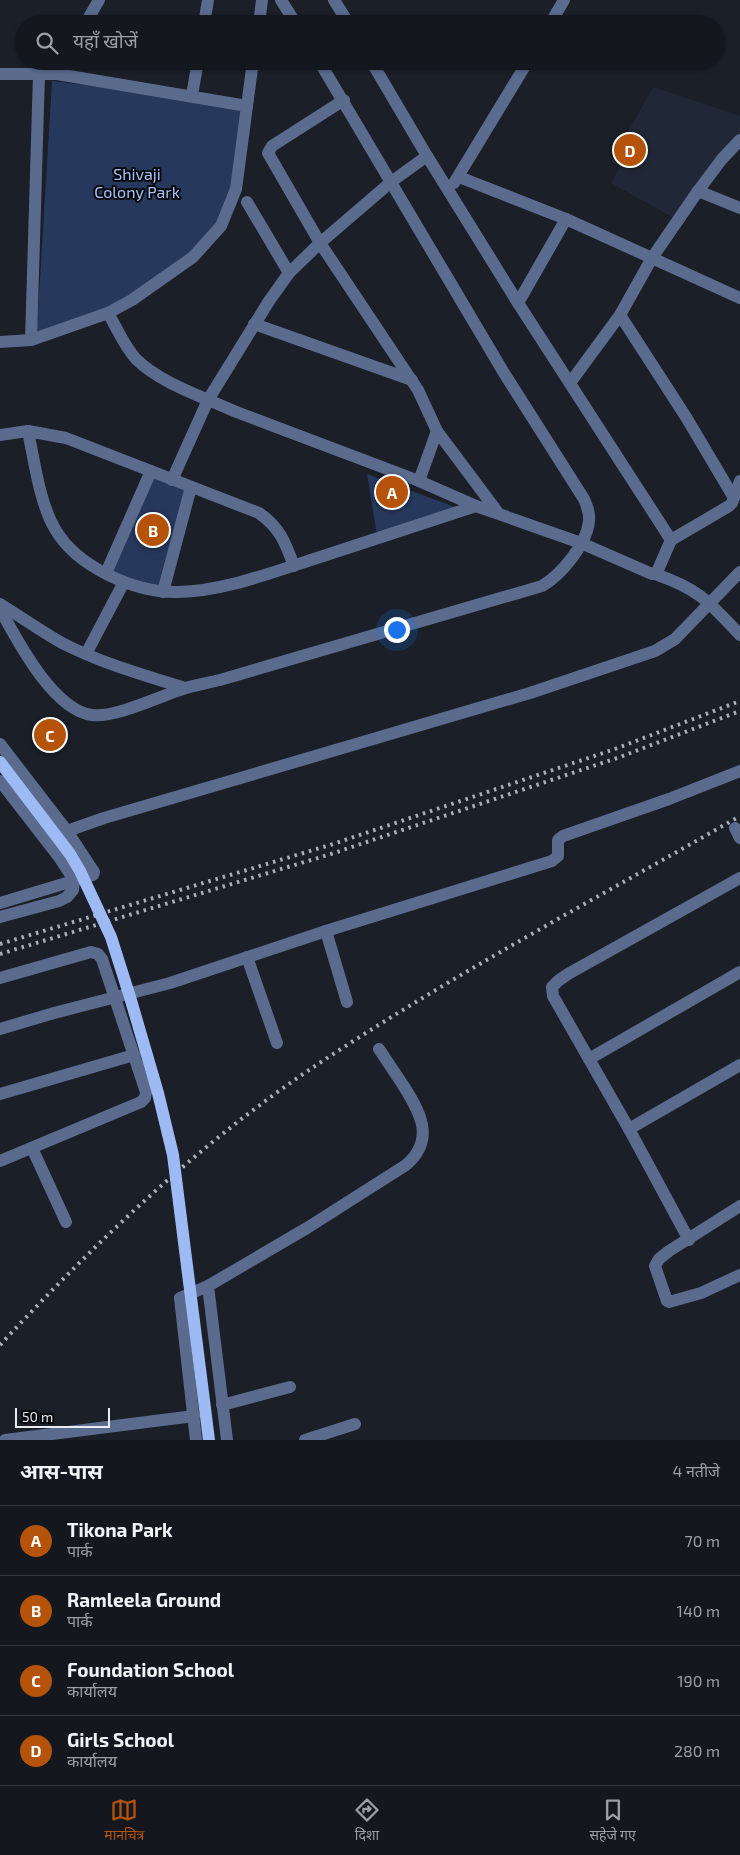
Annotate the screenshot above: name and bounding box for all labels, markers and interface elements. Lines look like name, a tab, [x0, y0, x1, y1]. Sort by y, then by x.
search box	[15, 15, 725, 70]
icon: search	[33, 29, 61, 57]
text: यहाँ खोजें	[73, 29, 138, 52]
pin: D	[614, 131, 646, 169]
park label: Shivaji Colony Park	[94, 164, 180, 201]
pin: A	[376, 473, 408, 511]
pin: B	[137, 511, 169, 549]
your location	[384, 617, 410, 643]
pin: C	[34, 716, 66, 754]
scale bar	[15, 1405, 110, 1428]
text: 50 m	[22, 1408, 53, 1425]
text: आस-पास	[20, 1458, 103, 1483]
text: 4 नतीजे	[673, 1461, 720, 1480]
text: Tikona Park	[67, 1518, 173, 1541]
text: A	[31, 1531, 41, 1550]
text: 70 m	[685, 1531, 720, 1550]
text: पार्क	[67, 1541, 93, 1560]
text: Ramleela Ground	[67, 1588, 221, 1611]
text: B	[31, 1601, 41, 1620]
text: 140 m	[677, 1601, 720, 1620]
text: पार्क	[67, 1611, 93, 1630]
text: Foundation School	[67, 1658, 234, 1681]
text: C	[31, 1671, 41, 1690]
text: 190 m	[677, 1671, 720, 1690]
text: कार्यालय	[67, 1681, 117, 1700]
text: Girls School	[67, 1728, 174, 1751]
text: D	[31, 1741, 41, 1760]
text: 280 m	[674, 1741, 720, 1760]
text: कार्यालय	[67, 1751, 117, 1770]
tab: मानचित्र	[104, 1796, 144, 1846]
tab: दिशा	[353, 1796, 381, 1846]
tab: सहेजे गए	[590, 1796, 636, 1846]

